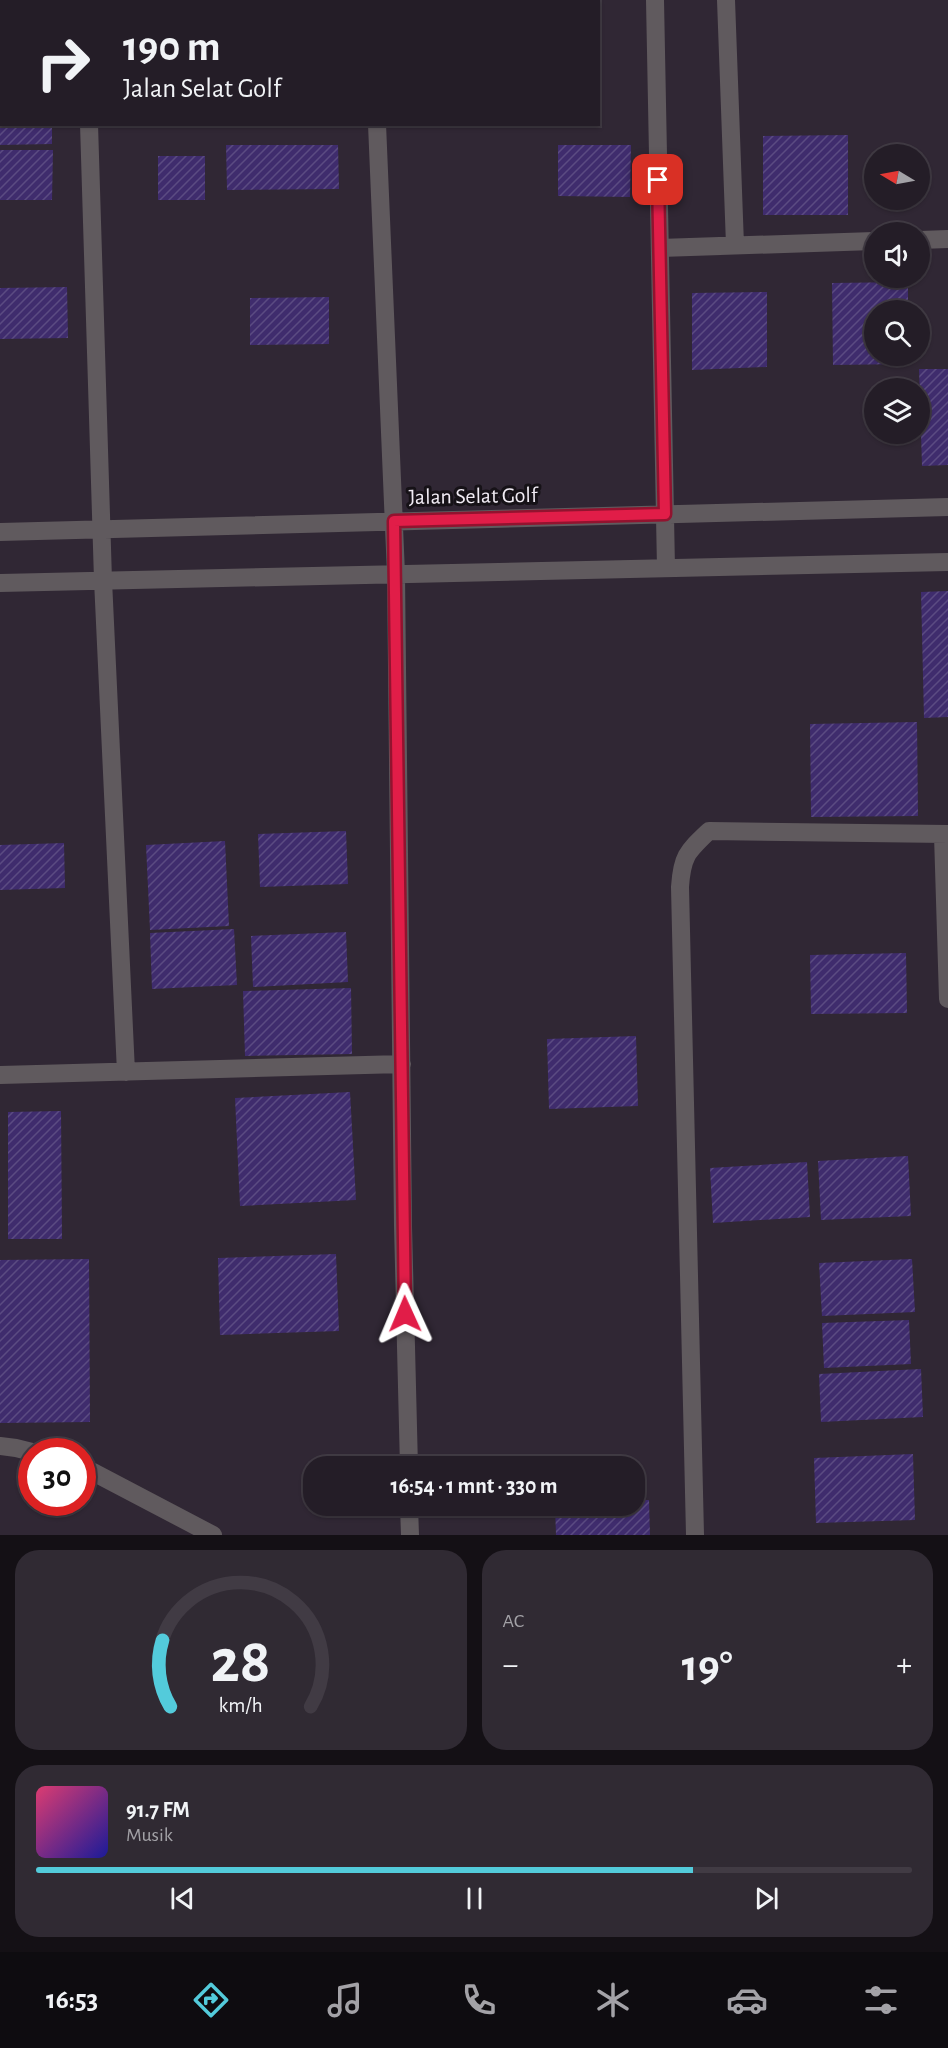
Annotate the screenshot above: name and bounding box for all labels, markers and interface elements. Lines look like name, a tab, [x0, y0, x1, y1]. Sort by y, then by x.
icon: right	[24, 24, 102, 102]
text: 190 m	[123, 26, 221, 68]
text: Jalan Selat Golf	[123, 75, 281, 102]
north arrow	[864, 144, 930, 210]
map controls	[864, 144, 930, 444]
pin	[632, 154, 683, 205]
icon: arrive	[641, 163, 674, 196]
button: sound	[864, 222, 930, 288]
button: search	[864, 300, 930, 366]
button: layers	[864, 378, 930, 444]
street label: Jalan Selat Golf	[408, 484, 539, 508]
position arrow	[373, 1282, 437, 1346]
speed limit sign: 30	[18, 1438, 96, 1516]
text: 16:54 · 1 mnt · 330 m	[391, 1475, 557, 1497]
text: AC	[503, 1611, 524, 1631]
text: 28	[211, 1631, 271, 1693]
text: 19°	[682, 1644, 733, 1689]
text: −	[503, 1649, 518, 1682]
text: +	[896, 1649, 912, 1682]
text: km/h	[219, 1695, 263, 1716]
text: 91.7 FM	[126, 1799, 190, 1821]
text: Musik	[126, 1825, 173, 1845]
icon: previous	[166, 1882, 199, 1915]
icon: pause	[458, 1882, 491, 1915]
icon: next	[750, 1882, 783, 1915]
icon: directions	[190, 1979, 232, 2021]
icon: music	[324, 1979, 366, 2021]
icon: phone	[458, 1979, 500, 2021]
icon: climate	[592, 1979, 634, 2021]
icon: car	[726, 1979, 768, 2021]
icon: filters	[860, 1979, 902, 2021]
text: 16:53	[46, 1986, 98, 2013]

